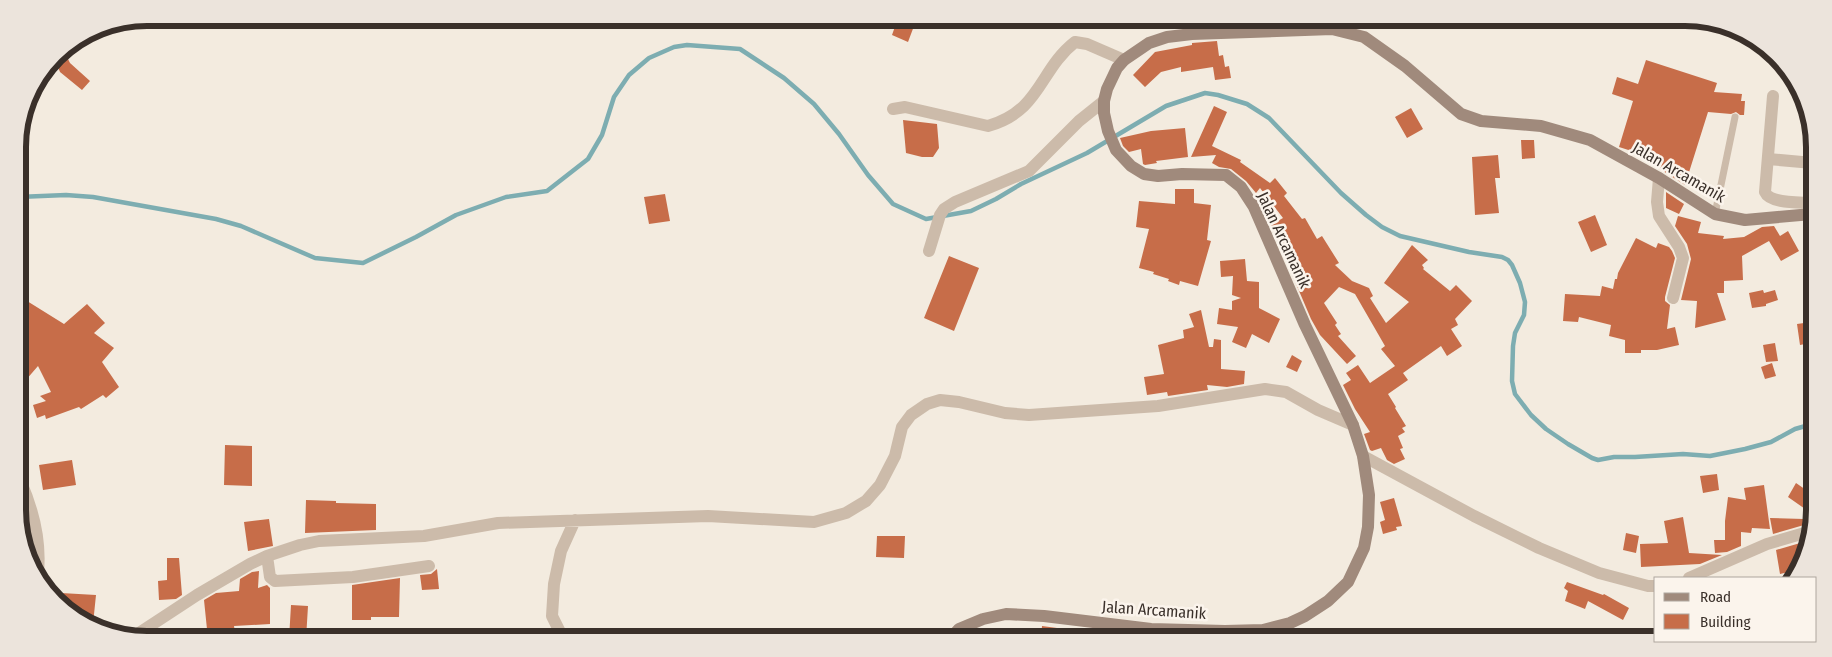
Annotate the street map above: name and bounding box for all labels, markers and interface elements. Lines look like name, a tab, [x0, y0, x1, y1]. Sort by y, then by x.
street label: Jalan Arcamanik	[1629, 138, 1729, 207]
street label: Jalan Arcamanik	[1253, 189, 1315, 292]
legend	[1654, 577, 1817, 642]
text: Road	[1700, 588, 1731, 606]
street label: Jalan Arcamanik	[1101, 597, 1207, 623]
text: Building	[1700, 613, 1751, 631]

